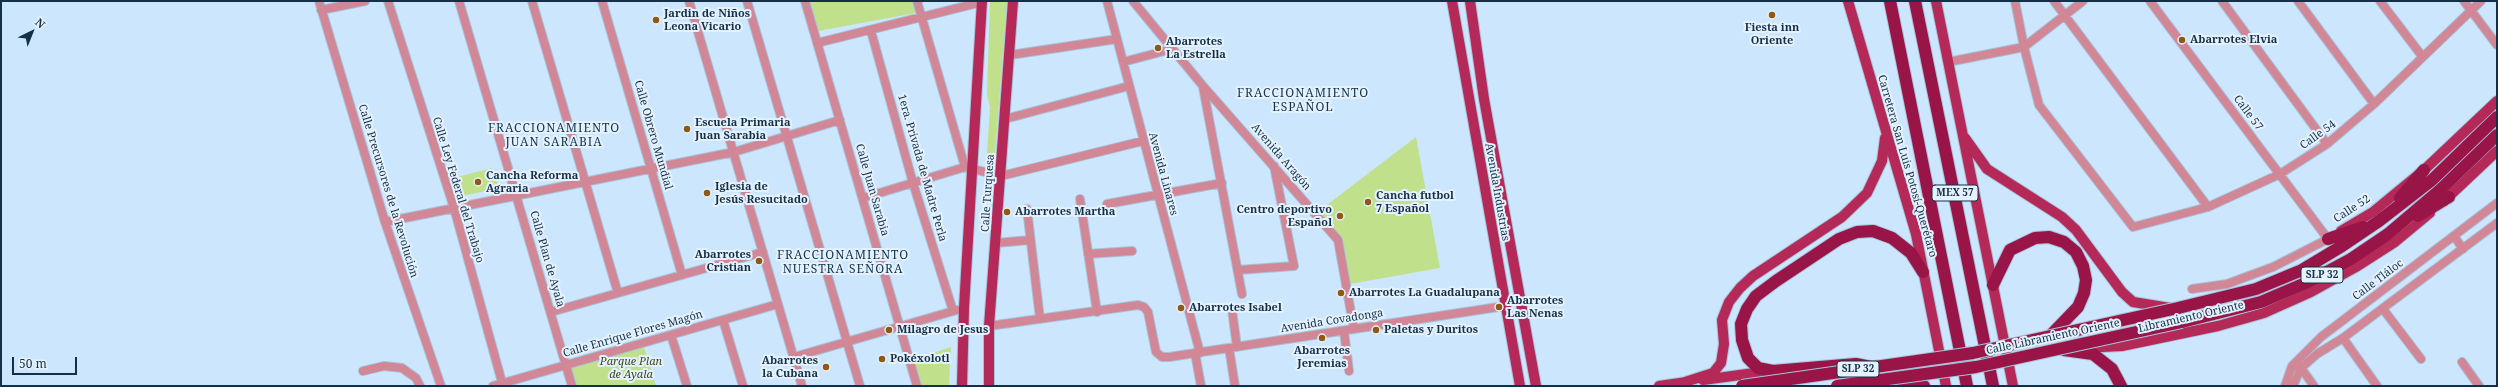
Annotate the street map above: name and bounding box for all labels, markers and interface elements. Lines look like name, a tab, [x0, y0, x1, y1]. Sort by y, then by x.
place label: Jardin de Niños Leona Vicario	[664, 7, 750, 33]
marker: Fiesta inn Oriente	[1767, 10, 1777, 20]
north arrow	[12, 12, 52, 52]
text: N	[32, 14, 49, 31]
marker: Jardin de Niños Leona Vicario	[651, 15, 661, 25]
place label: Fiesta inn Oriente	[1745, 21, 1799, 47]
place label: Abarrotes Elvia	[2190, 33, 2277, 47]
place label: Abarrotes La Estrella	[1166, 35, 1226, 61]
marker: Abarrotes Elvia	[2177, 35, 2187, 45]
marker: Abarrotes La Estrella	[1153, 43, 1163, 53]
street label: Carretera San Luis Potosí-Querétaro	[1875, 73, 1939, 259]
street label: Calle Obrero Mundial	[631, 79, 675, 191]
district label: FRACCIONAMIENTO ESPAÑOL	[1237, 87, 1369, 115]
street label: 1era. Privada de Madre Perla	[895, 93, 949, 243]
street label: Calle 57	[2230, 93, 2266, 133]
street label: Calle Precursores de la Revolución	[355, 103, 421, 279]
street label: Calle Ley Federal del Trabajo	[430, 116, 486, 264]
place label: Escuela Primaria Juan Sarabia	[695, 116, 791, 142]
street label: Calle 54	[2298, 118, 2338, 152]
street label: Avenida Aragón	[1248, 121, 1314, 193]
district label: FRACCIONAMIENTO JUAN SARABIA	[488, 122, 620, 150]
marker: Escuela Primaria Juan Sarabia	[682, 124, 692, 134]
street label: Avenida Linares	[1146, 131, 1180, 217]
street label: Calle Juan Sarabia	[853, 142, 891, 238]
street label: Avenida Industrias	[1482, 142, 1512, 242]
street label: Calle Turquesa	[979, 154, 997, 232]
place label: Cancha Reforma Agraria	[486, 169, 578, 195]
marker: Cancha Reforma Agraria	[473, 177, 483, 187]
place label: Iglesia de Jesús Resucitado	[715, 180, 808, 206]
road number: MEX 57	[1932, 185, 1978, 201]
marker: Iglesia de Jesús Resucitado	[702, 188, 712, 198]
place label: Cancha futbol 7 Español	[1376, 189, 1454, 215]
street label: Calle 52	[2331, 192, 2373, 226]
marker: Cancha futbol 7 Español	[1363, 197, 1373, 207]
place label: Centro deportivo Español	[1236, 203, 1332, 229]
place label: Abarrotes Martha	[1015, 205, 1115, 219]
marker: Abarrotes Martha	[1002, 207, 1012, 217]
street label: Calle Plan de Ayala	[527, 209, 567, 309]
marker: Centro deportivo Español	[1335, 211, 1345, 221]
place label: Abarrotes Cristian	[695, 248, 751, 274]
district label: FRACCIONAMIENTO NUESTRA SEÑORA	[777, 249, 909, 277]
marker: Abarrotes Cristian	[754, 256, 764, 266]
street label: Calle Tláloc	[2350, 257, 2406, 303]
road number: SLP 32	[2301, 267, 2343, 283]
place label: Abarrotes La Guadalupana	[1349, 286, 1500, 300]
marker: Abarrotes La Guadalupana	[1336, 288, 1346, 298]
place label: Abarrotes Las Nenas	[1507, 294, 1563, 320]
street label: Libramiento Oriente	[2137, 298, 2245, 336]
place label: Abarrotes Isabel	[1189, 301, 1282, 315]
marker: Abarrotes Las Nenas	[1494, 302, 1504, 312]
marker: Abarrotes Isabel	[1176, 303, 1186, 313]
street label: Avenida Covadonga	[1280, 306, 1384, 336]
street label: Calle Enrique Flores Magón	[562, 308, 704, 360]
street label: Calle Libramiento Oriente	[1985, 316, 2121, 358]
place label: Milagro de Jesus	[897, 323, 988, 337]
place label: Paletas y Duritos	[1384, 323, 1478, 337]
marker: Milagro de Jesus	[884, 325, 894, 335]
marker: Paletas y Duritos	[1371, 325, 1381, 335]
marker: Abarrotes Jeremias	[1317, 333, 1327, 343]
place label: Abarrotes Jeremias	[1294, 344, 1350, 370]
scale bar	[14, 349, 79, 375]
place label: Pokéxolotl	[890, 352, 950, 366]
place label: Abarrotes la Cubana	[762, 354, 818, 380]
marker: Pokéxolotl	[877, 354, 887, 364]
text: 50 m	[19, 355, 47, 372]
park label: Parque Plan de Ayala	[600, 355, 662, 381]
road number: SLP 32	[1837, 361, 1879, 377]
marker: Abarrotes la Cubana	[821, 362, 831, 372]

